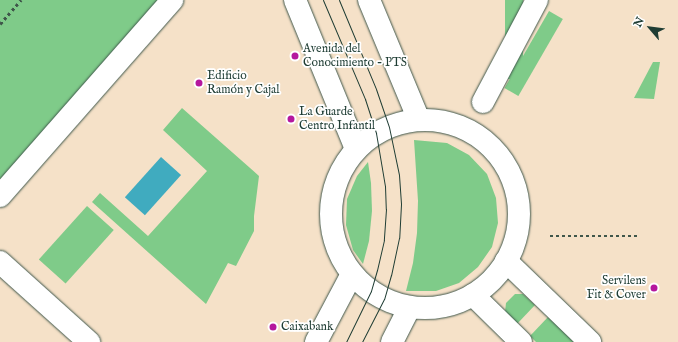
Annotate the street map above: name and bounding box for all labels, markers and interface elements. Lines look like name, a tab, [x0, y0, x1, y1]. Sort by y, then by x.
north arrow	[630, 8, 670, 48]
text: N	[631, 15, 648, 30]
place label: Avenida del Conocimiento - PTS	[303, 42, 407, 70]
marker: Avenida del Conocimiento - PTS	[290, 51, 300, 61]
place label: Edificio Ramón y Cajal	[207, 69, 280, 97]
marker: Edificio Ramón y Cajal	[194, 78, 204, 88]
place label: La Guarde Centro Infantil	[299, 105, 375, 133]
marker: La Guarde Centro Infantil	[286, 114, 296, 124]
place label: Servilens Fit & Cover	[587, 274, 646, 302]
marker: Servilens Fit & Cover	[649, 283, 659, 293]
place label: Caixabank	[281, 320, 333, 334]
marker: Caixabank	[268, 322, 278, 332]

